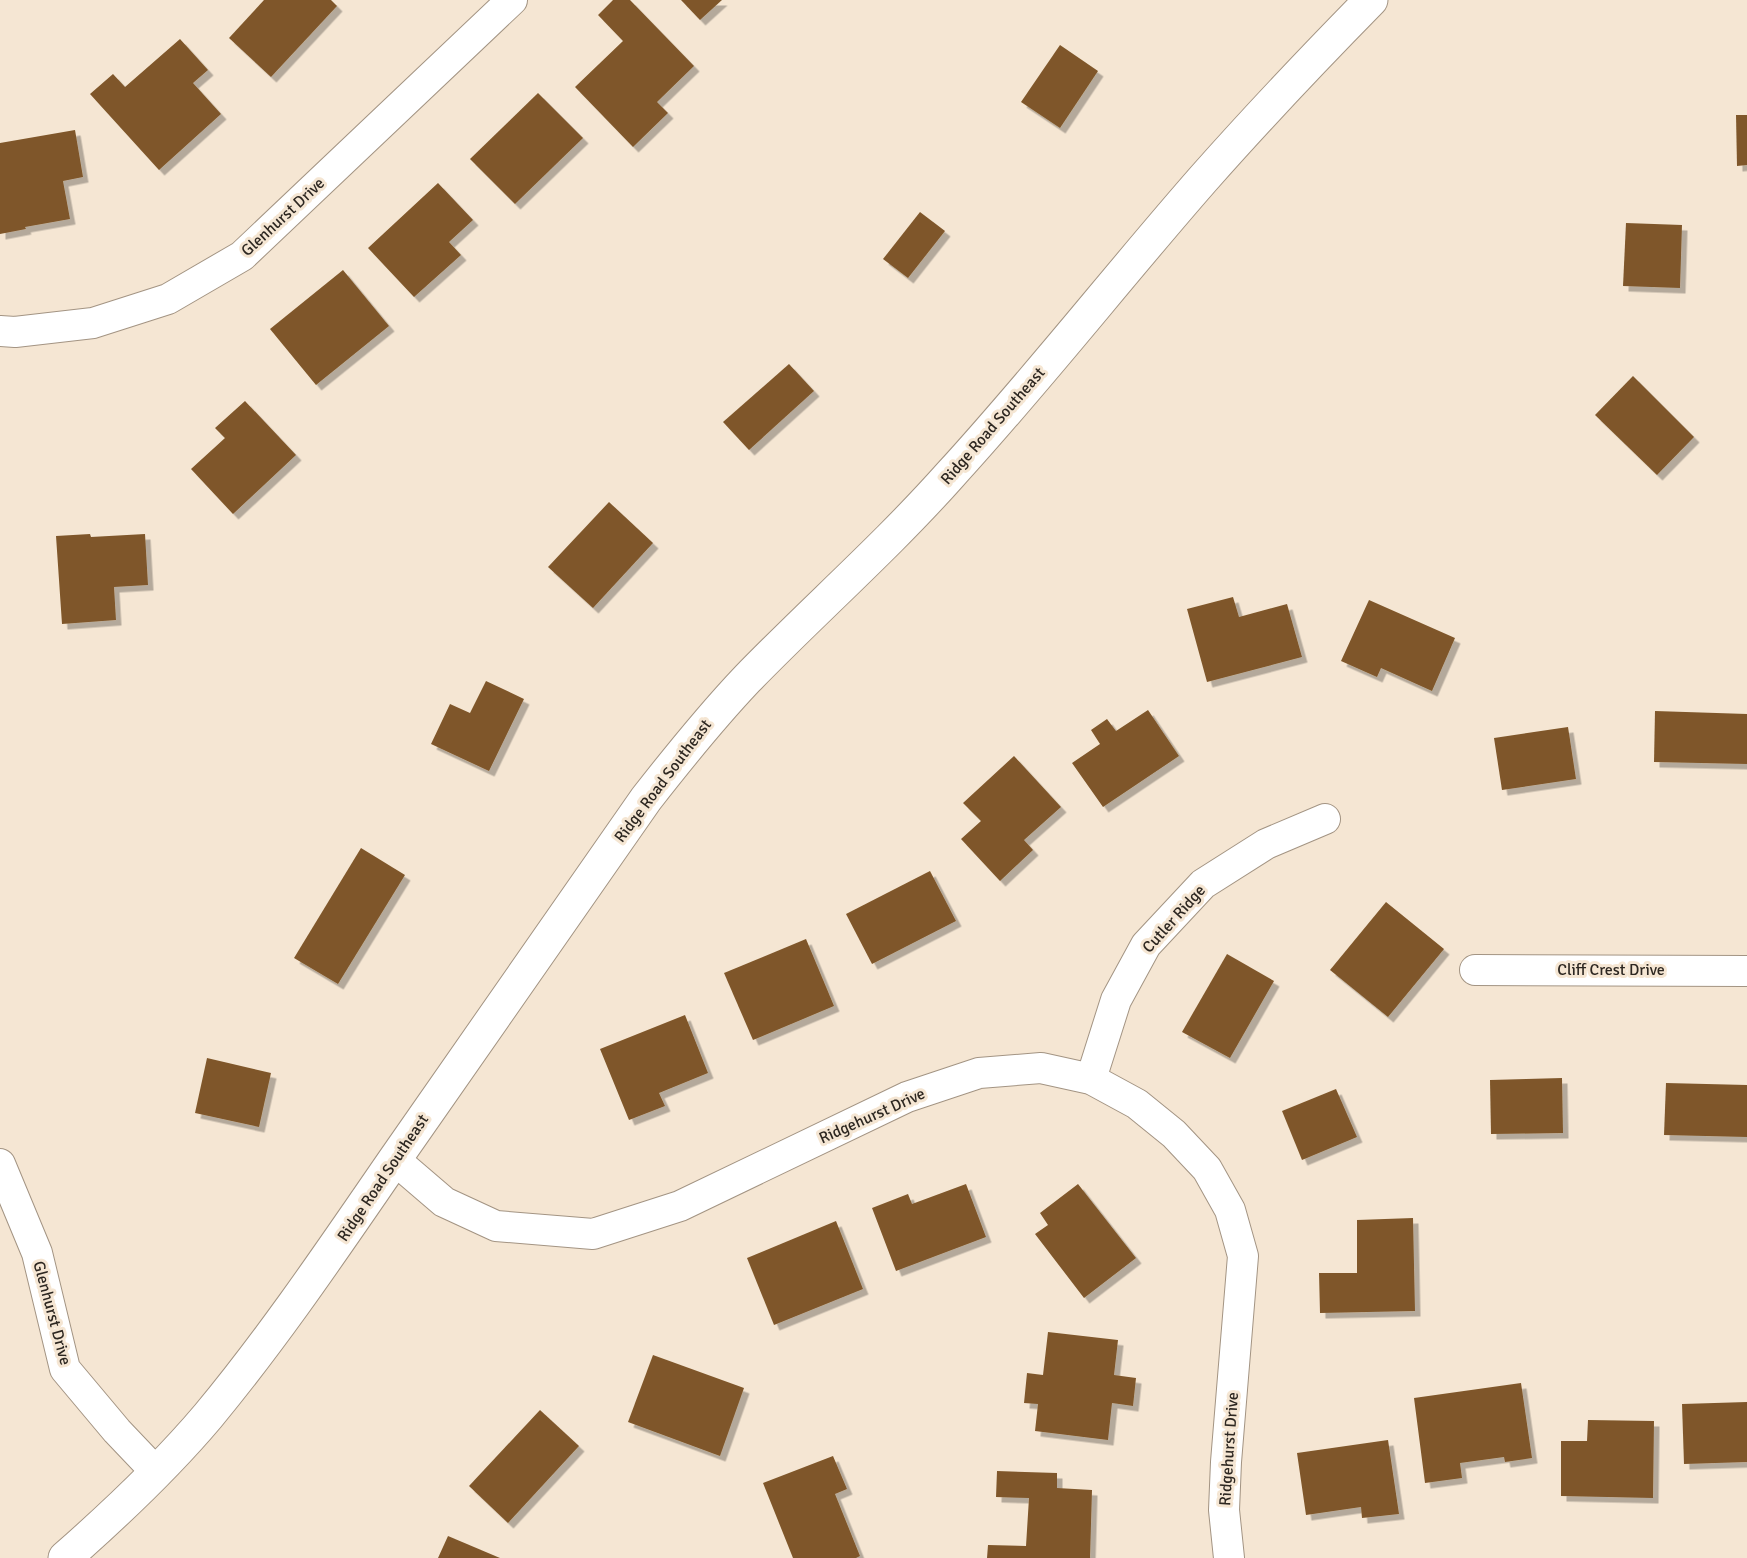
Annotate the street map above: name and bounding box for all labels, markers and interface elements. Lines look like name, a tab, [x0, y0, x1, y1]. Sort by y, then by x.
street label: Glenhurst Drive	[237, 173, 329, 261]
street label: Ridge Road Southeast	[937, 363, 1050, 489]
street label: Ridge Road Southeast	[610, 715, 716, 847]
street label: Cutler Ridge	[1138, 881, 1210, 957]
street label: Cliff Crest Drive	[1557, 960, 1665, 980]
street label: Ridgehurst Drive	[816, 1084, 928, 1148]
street label: Ridge Road Southeast	[333, 1110, 433, 1245]
street label: Glenhurst Drive	[29, 1259, 75, 1367]
street label: Ridgehurst Drive	[1215, 1391, 1243, 1507]

